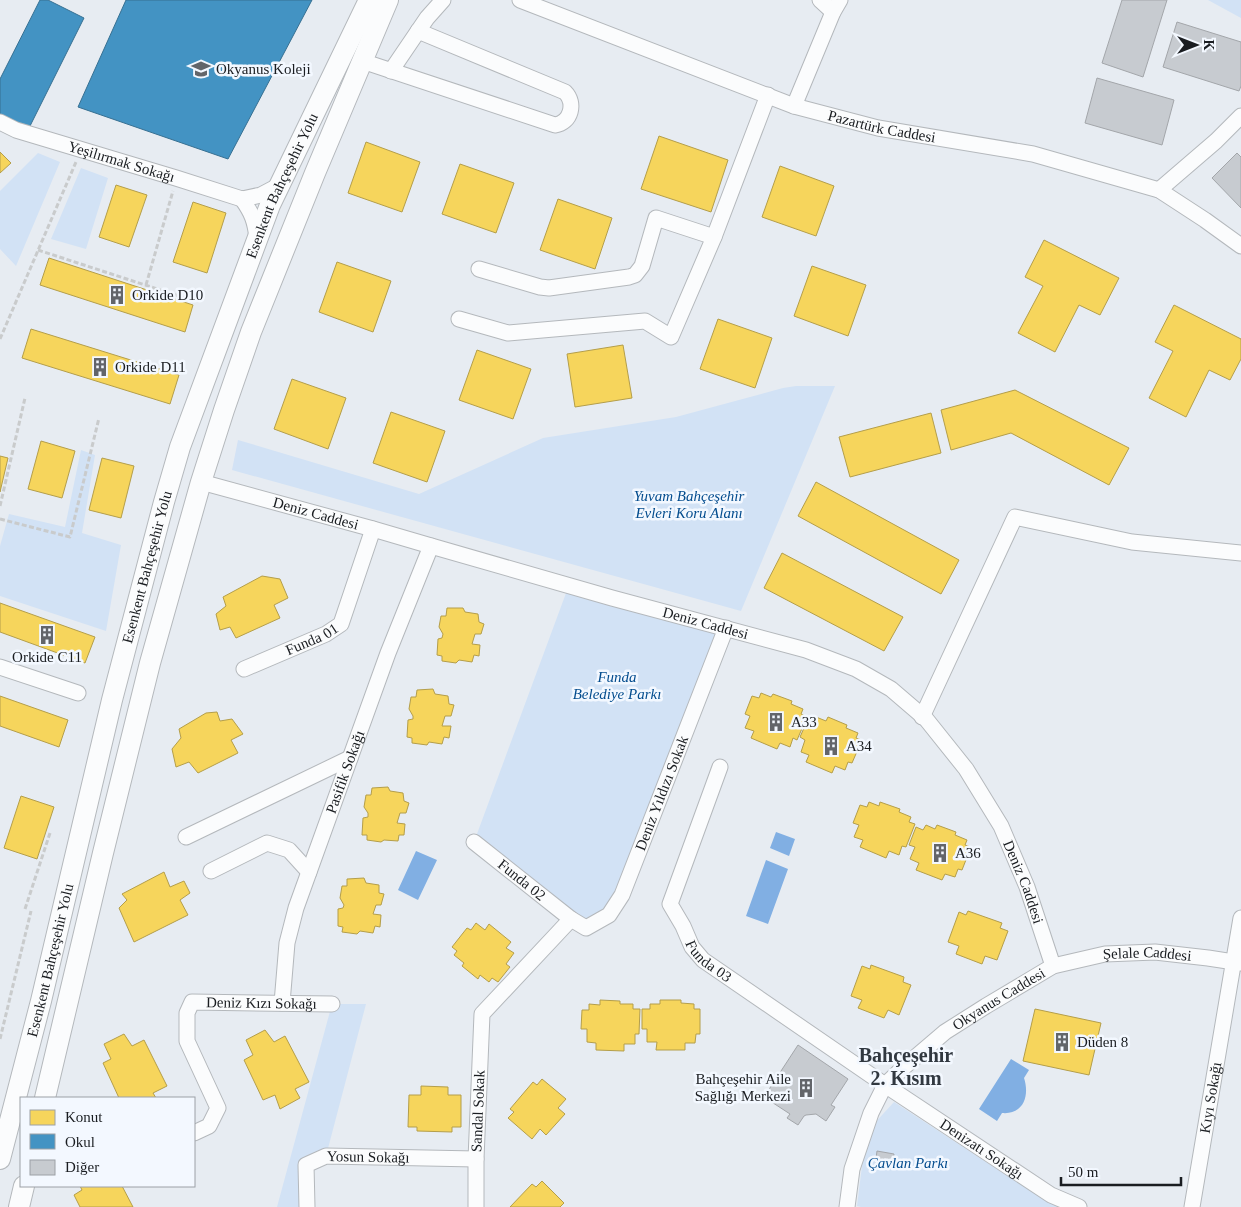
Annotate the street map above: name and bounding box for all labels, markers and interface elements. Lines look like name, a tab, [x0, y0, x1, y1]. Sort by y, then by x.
north arrow	[1171, 20, 1221, 70]
text: K	[1201, 40, 1216, 51]
school or university icon: Okyanus Koleji	[190, 58, 212, 80]
place label: Okyanus Koleji	[216, 61, 311, 77]
street label: Pazartürk Caddesi	[826, 107, 937, 146]
street label: Esenkent Bahçeşehir Yolu	[243, 110, 321, 261]
street label: Yeşilırmak Sokağı	[66, 138, 177, 185]
building icon: Orkide D10	[106, 284, 128, 306]
place label: Orkide D10	[132, 287, 203, 303]
building icon: Orkide D11	[89, 356, 111, 378]
place label: Orkide D11	[115, 359, 186, 375]
street label: Esenkent Bahçeşehir Yolu	[119, 488, 175, 645]
park label: Yuvam Bahçeşehir Evleri Koru Alanı	[634, 488, 745, 521]
street label: Deniz Caddesi	[271, 494, 360, 533]
street label: Deniz Caddesi	[661, 604, 750, 642]
street label: Funda 01	[283, 620, 341, 658]
building icon: Orkide C11	[36, 624, 58, 646]
place label: Orkide C11	[12, 649, 82, 665]
park label: Funda Belediye Parkı	[573, 669, 661, 702]
building icon: A33	[765, 711, 787, 733]
place label: A33	[791, 714, 817, 730]
street label: Pasifik Sokağı	[323, 728, 367, 816]
street label: Deniz Yıldızı Sokak	[632, 733, 691, 853]
building icon: A34	[820, 735, 842, 757]
place label: A34	[846, 738, 872, 754]
street label: Deniz Caddesi	[1000, 838, 1046, 926]
building icon: A36	[929, 842, 951, 864]
place label: A36	[955, 845, 981, 861]
street label: Funda 02	[495, 856, 549, 904]
street label: Esenkent Bahçeşehir Yolu	[24, 882, 77, 1039]
street label: Funda 03	[682, 938, 735, 985]
street label: Şelale Caddesi	[1102, 944, 1192, 964]
street label: Okyanus Caddesi	[950, 965, 1048, 1033]
street label: Deniz Kızı Sokağı	[206, 994, 317, 1012]
building icon: Düden 8	[1051, 1031, 1073, 1053]
place label: Düden 8	[1077, 1034, 1128, 1050]
district label: Bahçeşehir 2. Kısım	[859, 1044, 953, 1089]
street label: Kıyı Sokağı	[1197, 1061, 1224, 1134]
street label: Sandal Sokak	[468, 1069, 488, 1152]
place label: Bahçeşehir Aile Sağlığı Merkezi	[695, 1071, 791, 1104]
building icon: Bahçeşehir Aile Sağlığı Merkezi	[795, 1077, 817, 1099]
legend	[20, 1097, 195, 1187]
text: Konut	[65, 1109, 103, 1125]
street label: Denizatı Sokağı	[937, 1116, 1026, 1182]
text: Okul	[65, 1134, 95, 1150]
street label: Yosun Sokağı	[326, 1148, 410, 1166]
scale bar	[1061, 1154, 1181, 1186]
park label: Çavlan Parkı	[868, 1155, 948, 1171]
text: Diğer	[65, 1159, 99, 1175]
text: 50 m	[1068, 1164, 1099, 1180]

